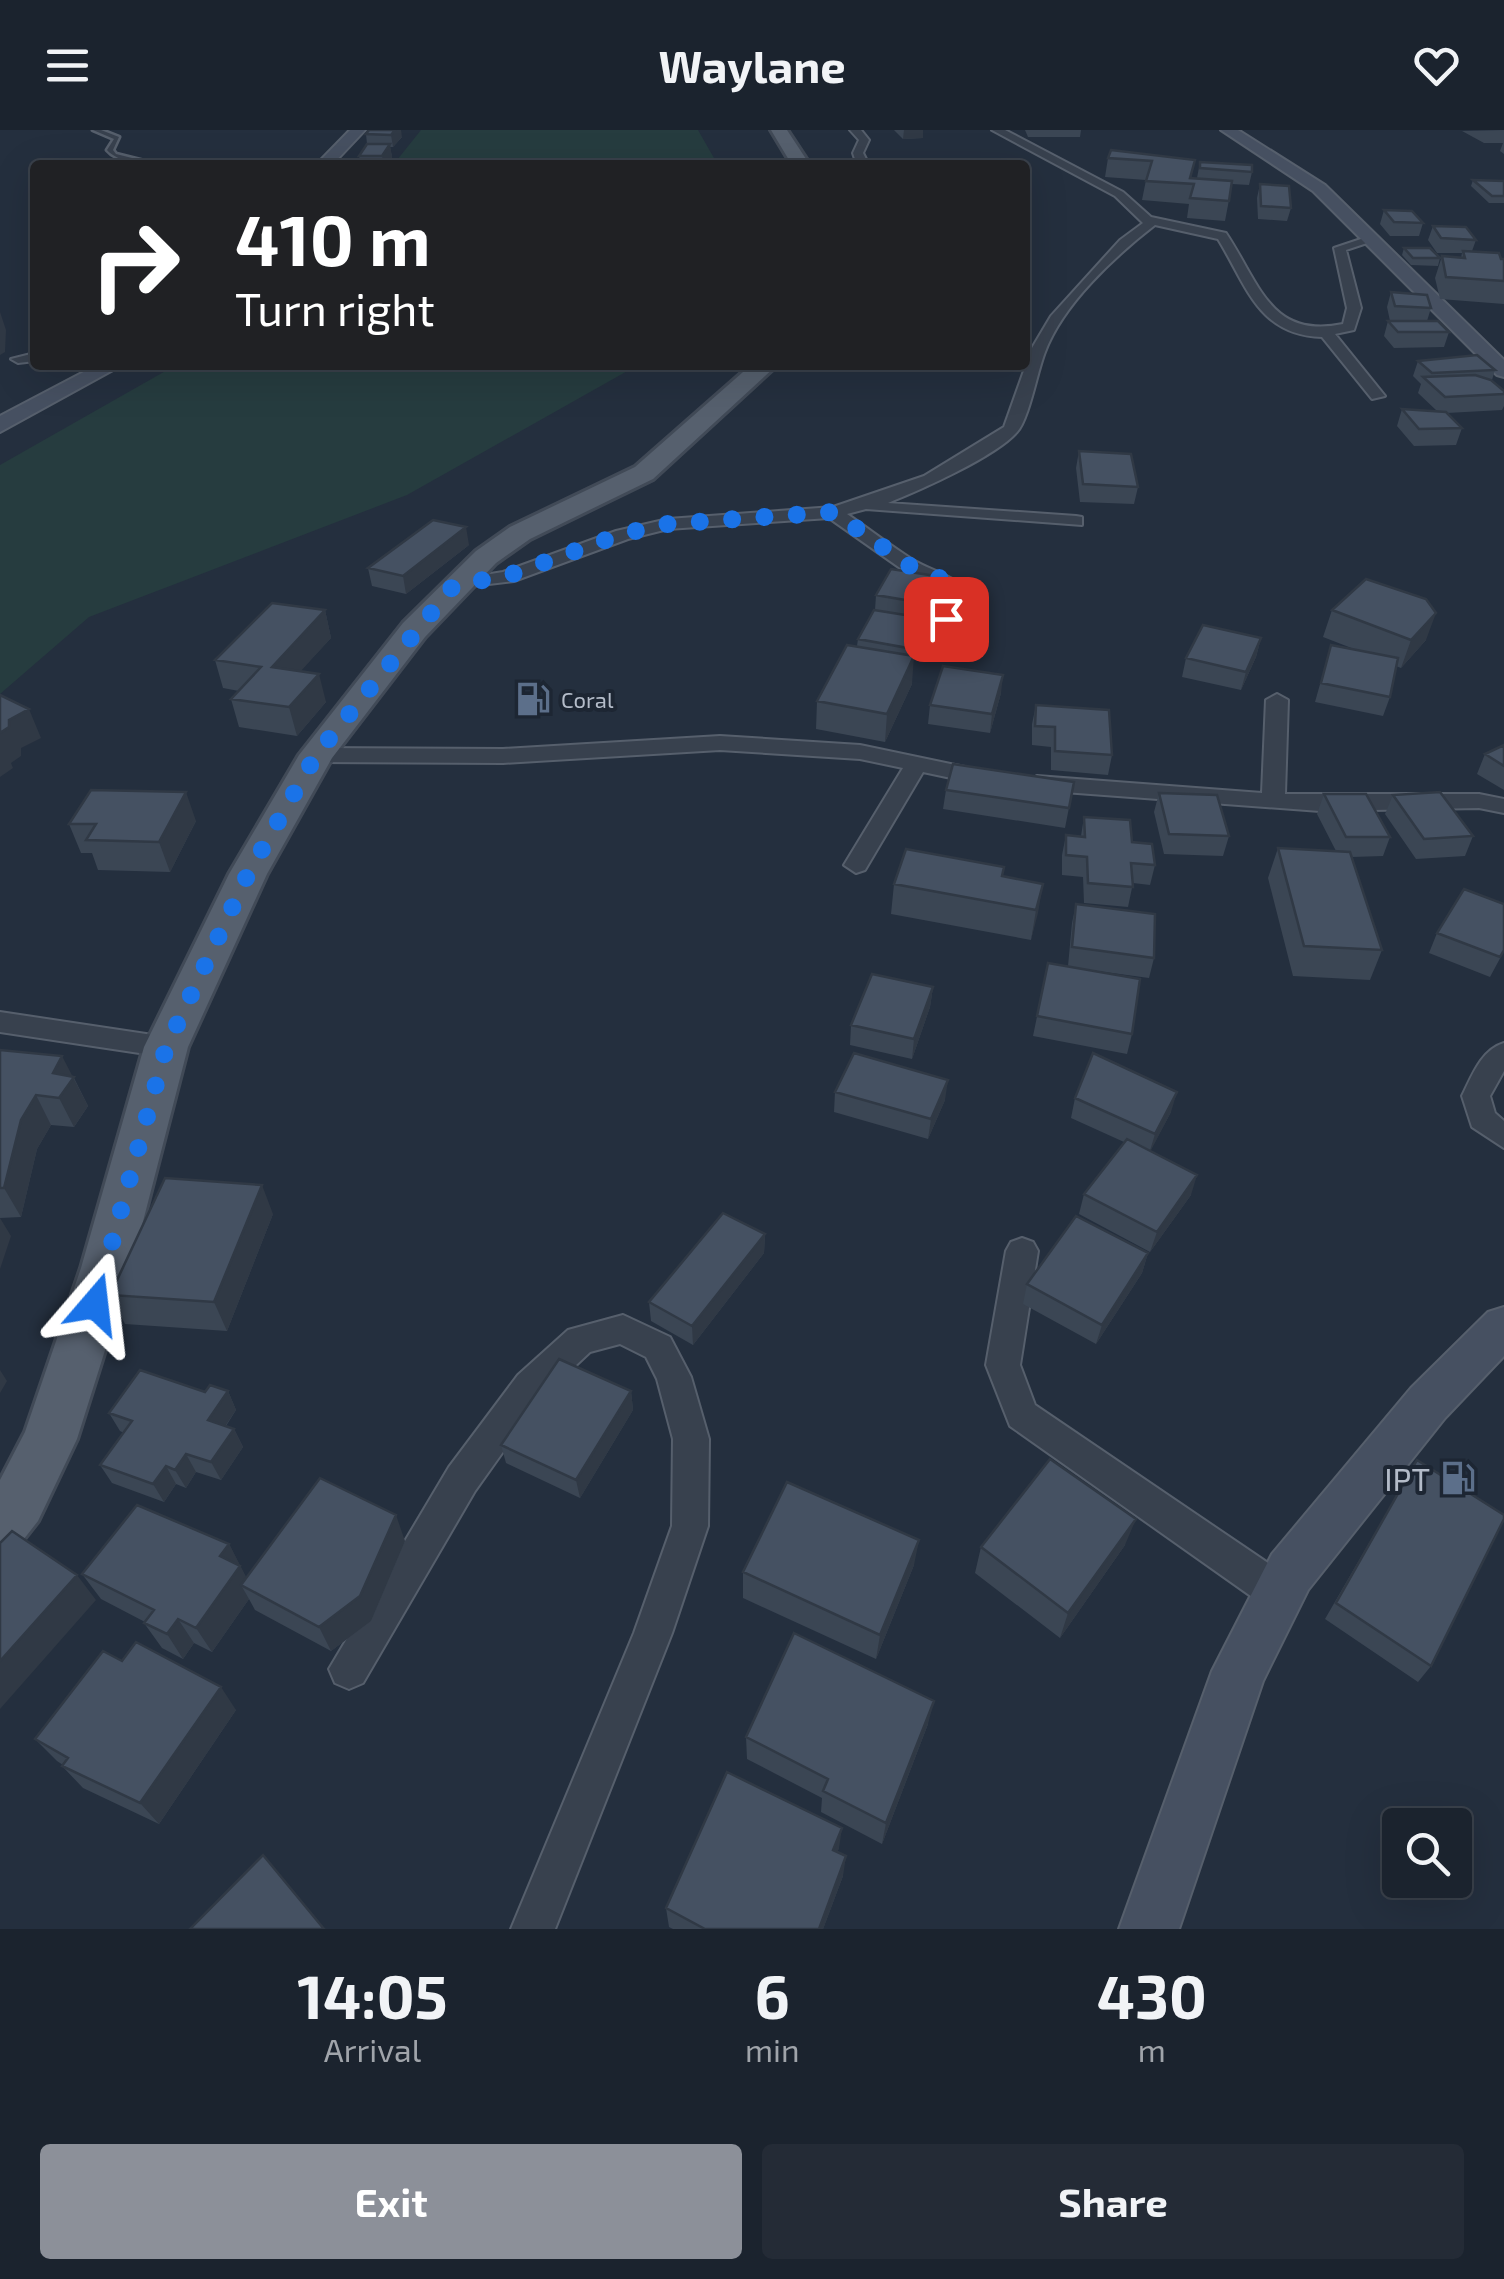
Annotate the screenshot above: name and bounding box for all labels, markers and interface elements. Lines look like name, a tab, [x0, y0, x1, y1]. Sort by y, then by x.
icon: menu	[40, 38, 95, 93]
text: Waylane	[658, 38, 846, 92]
icon: heart	[1409, 38, 1464, 93]
text: 410 m	[235, 196, 431, 280]
icon: right	[70, 200, 200, 330]
text: Turn right	[235, 281, 435, 335]
pin	[904, 577, 989, 662]
icon: arrive	[919, 592, 974, 647]
fuel station icon: Coral	[514, 680, 552, 718]
place label: Coral	[561, 686, 614, 712]
position arrow	[43, 1252, 147, 1356]
place label: IPT	[1384, 1459, 1430, 1497]
fuel station icon: IPT	[1439, 1459, 1477, 1497]
map controls	[1382, 1808, 1472, 1898]
button: search	[1382, 1808, 1472, 1898]
text: 14:05	[297, 1959, 448, 2031]
text: 6	[755, 1959, 790, 2031]
text: 430	[1097, 1959, 1207, 2031]
text: Arrival	[324, 2030, 421, 2068]
text: min	[745, 2030, 799, 2068]
text: m	[1138, 2030, 1166, 2068]
button: Exit	[40, 2144, 742, 2259]
button: Share	[762, 2144, 1464, 2259]

